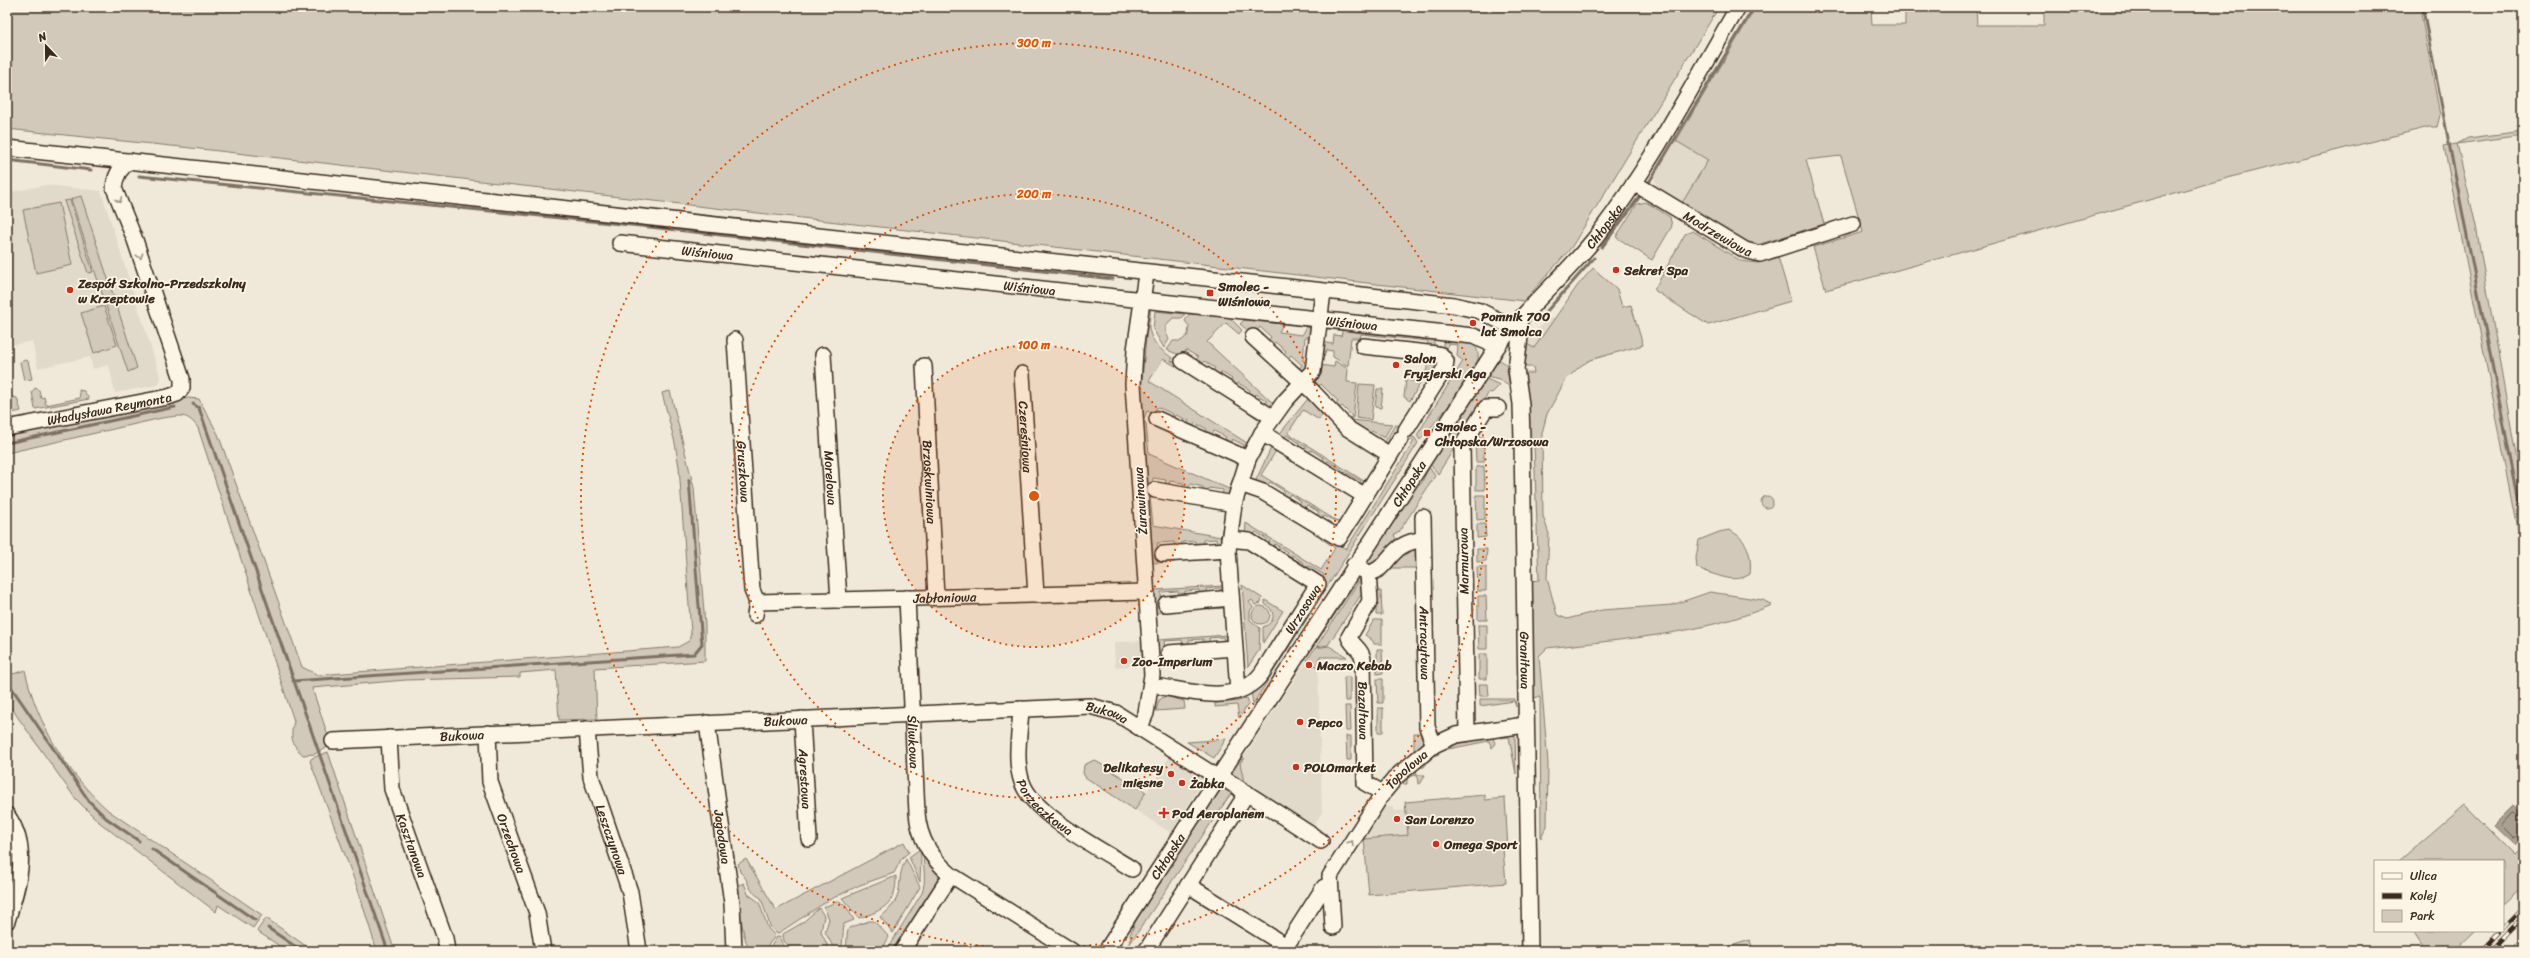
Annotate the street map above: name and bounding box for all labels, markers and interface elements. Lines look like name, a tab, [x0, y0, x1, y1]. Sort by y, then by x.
north arrow	[26, 26, 66, 66]
text: N	[34, 27, 50, 48]
text: 300 m	[1016, 32, 1052, 54]
text: 200 m	[1016, 183, 1052, 205]
one-way arrow	[115, 197, 123, 204]
street label: Chłopska	[1580, 199, 1629, 254]
street label: Modrzewiowa	[1679, 204, 1755, 263]
street label: Wiśniowa	[680, 239, 735, 267]
one-way arrow	[135, 252, 144, 259]
place label: Sekret Spa	[1623, 259, 1688, 282]
marker: Sekret Spa	[1611, 265, 1621, 275]
place label: Zespół Szkolno-Przedszkolny w Krzeptowie	[77, 272, 246, 310]
street label: Wiśniowa	[1002, 274, 1057, 302]
place label: Smolec - Wiśniowa	[1217, 275, 1271, 313]
marker: Zespół Szkolno-Przedszkolny w Krzeptowie	[65, 285, 75, 295]
marker: Smolec - Wiśniowa	[1205, 288, 1215, 298]
place label: Pomnik 700 lat Smolca	[1480, 305, 1550, 343]
street label: Wiśniowa	[1324, 309, 1379, 338]
marker: Pomnik 700 lat Smolca	[1468, 318, 1478, 328]
text: 100 m	[1018, 334, 1051, 356]
place label: Salon Fryzjerski Aga	[1403, 347, 1487, 385]
marker: Salon Fryzjerski Aga	[1391, 360, 1401, 370]
street label: Władysława Reymonta	[45, 385, 175, 432]
street label: Czereśniowa	[1012, 400, 1039, 474]
place label: Smolec - Chłopska/Wrzosowa	[1434, 415, 1549, 453]
marker: Smolec - Chłopska/Wrzosowa	[1422, 428, 1432, 438]
street label: Brzoskwiniowa	[916, 439, 943, 525]
street label: Gruszkowa	[730, 440, 757, 504]
street label: Morelowa	[817, 450, 844, 506]
street label: Chłopska	[1385, 455, 1433, 512]
street label: Żurawinowa	[1127, 466, 1154, 536]
centre of rings	[1027, 489, 1041, 503]
street label: Marmurowa	[1451, 527, 1476, 595]
street label: Wrzosowa	[1278, 579, 1328, 639]
street label: Jabłoniowa	[912, 585, 977, 610]
street label: Antracytowa	[1413, 605, 1437, 681]
street label: Granitowa	[1513, 631, 1537, 690]
place label: Zoo-Imperium	[1131, 650, 1212, 673]
place label: Maczo Kebab	[1316, 654, 1392, 677]
marker: Zoo-Imperium	[1119, 656, 1129, 666]
marker: Maczo Kebab	[1304, 660, 1314, 670]
street label: Bazaltowa	[1351, 681, 1375, 741]
street label: Bukowa	[1083, 694, 1134, 731]
street label: Bukowa	[763, 708, 809, 733]
place label: Pepco	[1308, 711, 1343, 734]
street label: Śliwkowa	[900, 715, 926, 770]
marker: Pepco	[1295, 717, 1305, 727]
street label: Bukowa	[439, 723, 485, 748]
street label: Topolowa	[1379, 743, 1434, 795]
street label: Agrestowa	[792, 747, 818, 810]
place label: Delikatesy mięsne	[1103, 756, 1164, 794]
place label: POLOmarket	[1304, 756, 1376, 779]
marker: POLOmarket	[1291, 762, 1301, 772]
marker: Delikatesy mięsne	[1166, 769, 1176, 779]
place label: Żabka	[1189, 772, 1225, 795]
street label: Porzeczkowa	[1010, 776, 1078, 842]
marker: Żabka	[1177, 778, 1187, 788]
street label: Leszczynowa	[589, 801, 635, 878]
place label: Pod Aeroplanem	[1172, 802, 1264, 825]
street label: Jagodowa	[707, 807, 738, 866]
marker: Pod Aeroplanem	[1159, 808, 1169, 818]
place label: San Lorenzo	[1404, 808, 1475, 831]
street label: Kasztanowa	[389, 810, 434, 882]
street label: Orzechowa	[490, 810, 533, 877]
marker: San Lorenzo	[1392, 814, 1402, 824]
street label: Chłopska	[1144, 828, 1192, 884]
place label: Omega Sport	[1443, 833, 1518, 856]
marker: Omega Sport	[1431, 839, 1441, 849]
one-way arrow	[1347, 840, 1354, 847]
legend	[2374, 860, 2504, 932]
text: Ulica	[2410, 865, 2438, 887]
text: Kolej	[2410, 885, 2437, 907]
text: Park	[2410, 905, 2435, 927]

